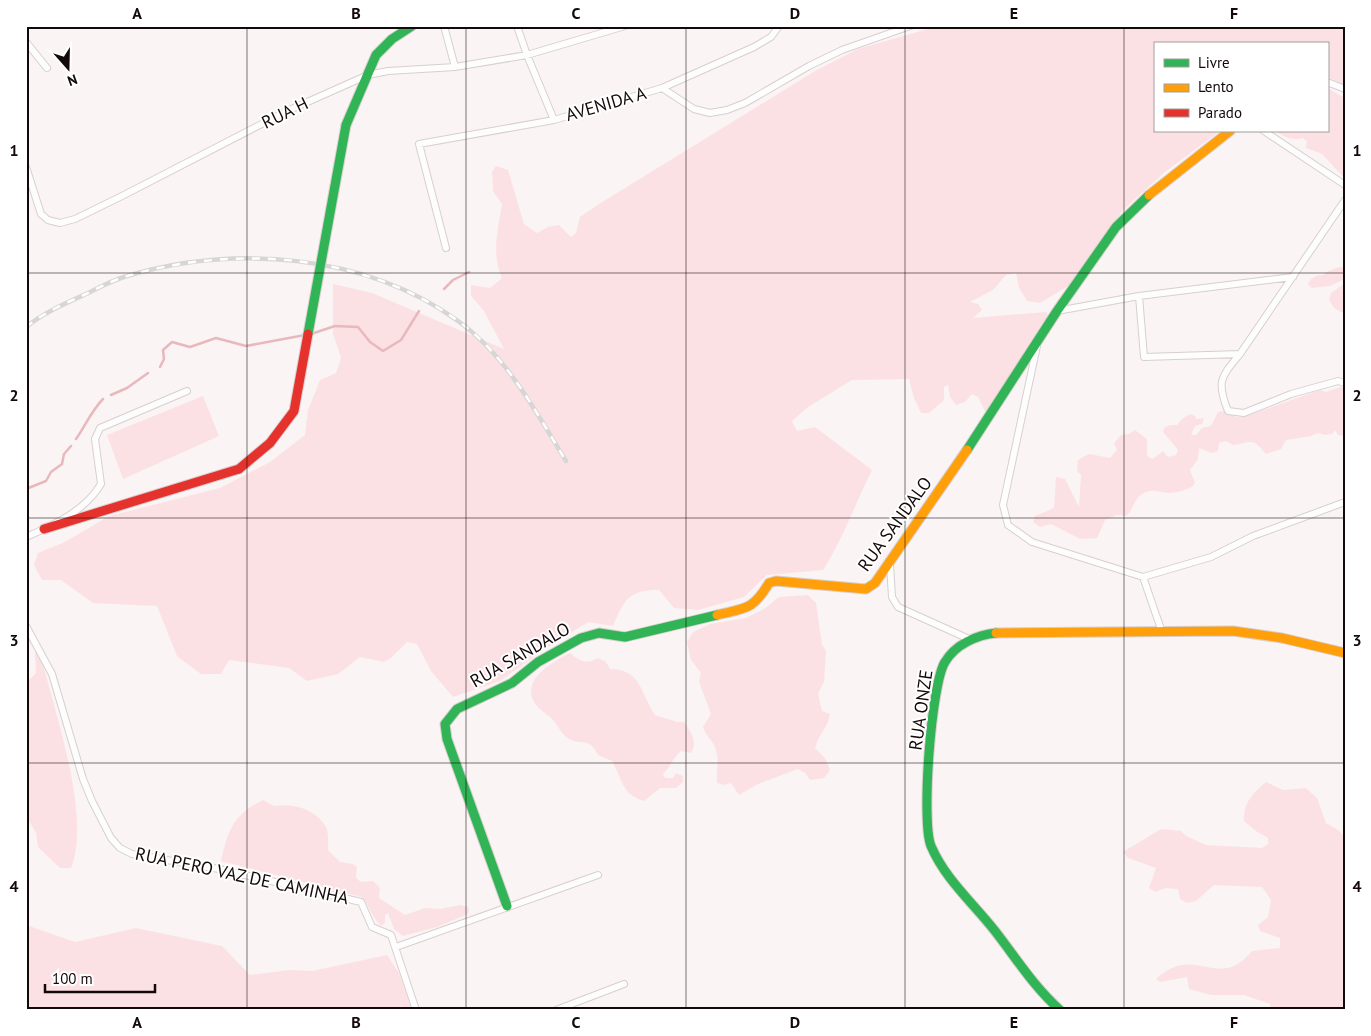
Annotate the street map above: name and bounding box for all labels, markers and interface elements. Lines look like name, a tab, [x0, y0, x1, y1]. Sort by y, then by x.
text: A	[132, 3, 142, 23]
text: B	[351, 3, 361, 23]
text: C	[572, 3, 581, 23]
text: D	[790, 3, 800, 23]
text: E	[1010, 3, 1018, 23]
text: F	[1230, 3, 1238, 23]
north arrow	[42, 42, 92, 92]
legend	[1154, 42, 1328, 132]
text: Livre	[1198, 53, 1230, 72]
text: N	[65, 70, 80, 90]
text: Lento	[1198, 77, 1234, 96]
street label: AVENIDA A	[563, 81, 649, 126]
street label: RUA H	[258, 91, 312, 134]
text: Parado	[1198, 103, 1242, 122]
text: 1	[9, 140, 19, 160]
text: 1	[1352, 140, 1362, 160]
text: 2	[9, 385, 19, 405]
text: 2	[1352, 385, 1362, 405]
street label: RUA SANDALO	[853, 472, 937, 576]
street label: RUA SANDALO	[466, 617, 574, 692]
text: 3	[9, 630, 19, 650]
text: 3	[1352, 630, 1362, 650]
street label: RUA ONZE	[903, 668, 938, 752]
street label: RUA PERO VAZ DE CAMINHA	[133, 842, 351, 909]
text: 4	[9, 876, 19, 896]
text: 4	[1352, 876, 1362, 896]
scale bar	[45, 961, 155, 993]
text: 100 m	[52, 969, 93, 988]
text: A	[132, 1012, 142, 1032]
text: B	[351, 1012, 361, 1032]
text: C	[572, 1012, 581, 1032]
text: D	[790, 1012, 800, 1032]
text: E	[1010, 1012, 1018, 1032]
text: F	[1230, 1012, 1238, 1032]

